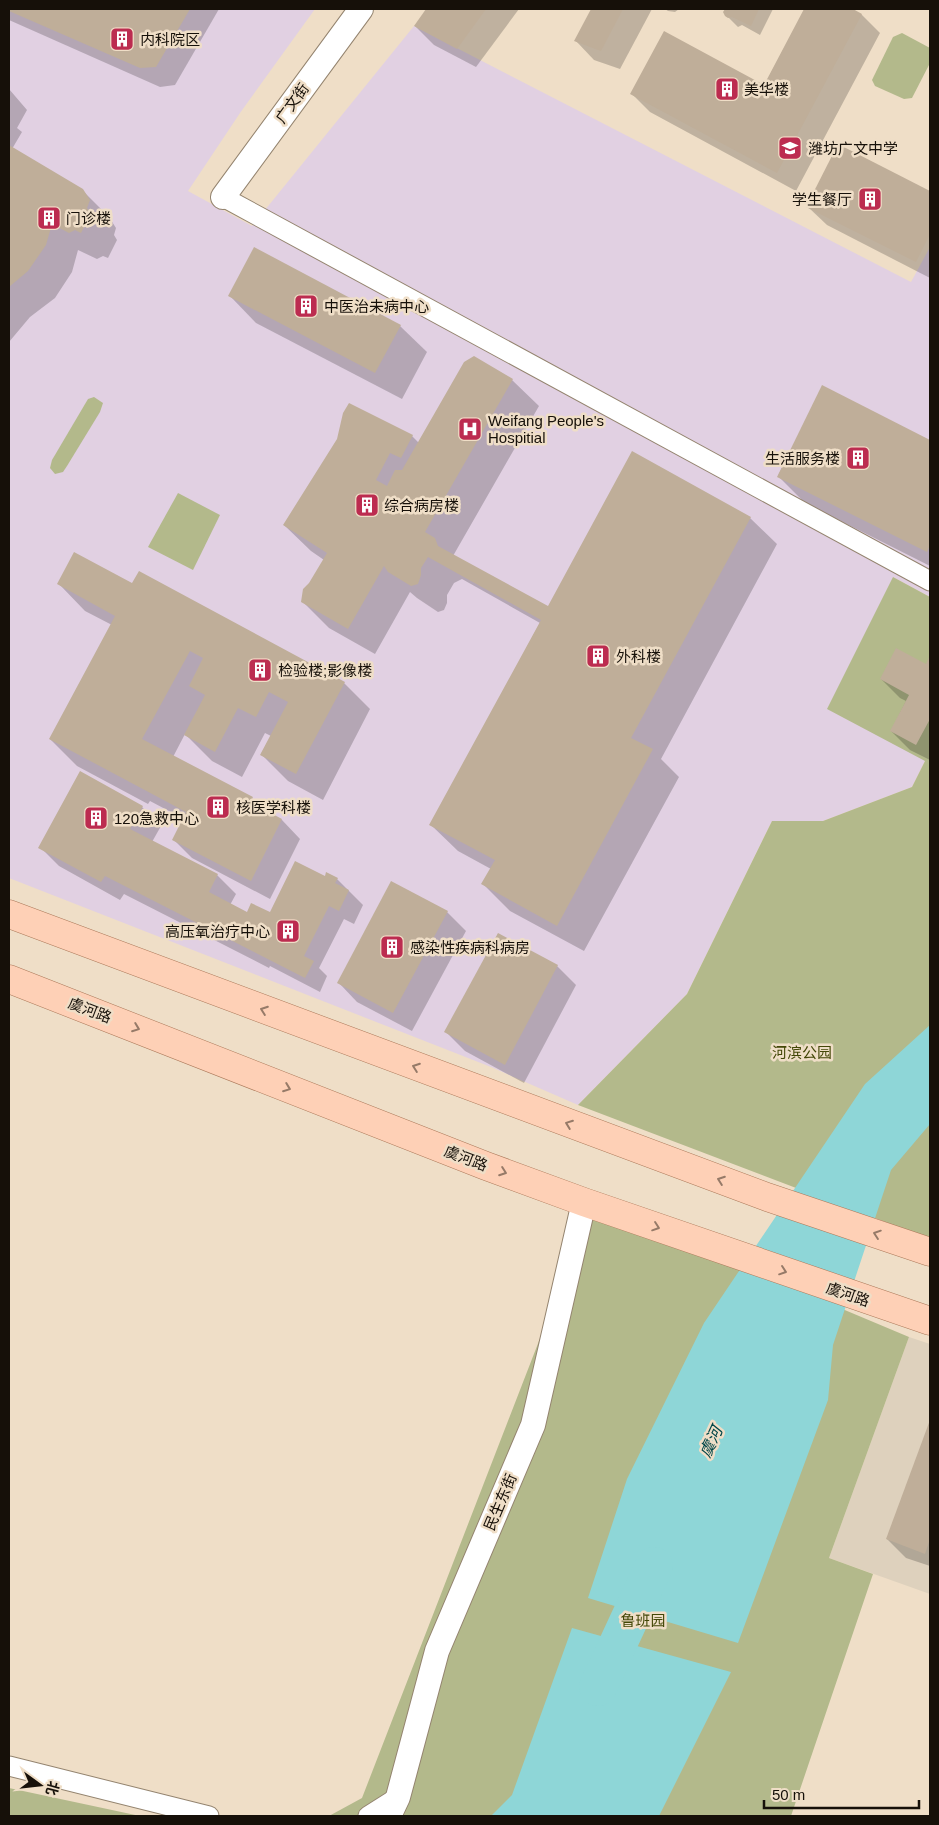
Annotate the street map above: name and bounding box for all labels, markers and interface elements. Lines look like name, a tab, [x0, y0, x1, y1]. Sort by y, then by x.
building icon: 内科院区	[109, 26, 135, 52]
place label: 内科院区	[140, 31, 200, 48]
building icon: 美华楼	[714, 76, 740, 102]
street label: 广文街	[272, 80, 312, 126]
place label: 美华楼	[744, 81, 789, 98]
school or university icon: 潍坊广文中学	[777, 135, 803, 161]
place label: 潍坊广文中学	[808, 140, 898, 157]
building icon: 学生餐厅	[857, 186, 883, 212]
place label: 学生餐厅	[792, 191, 852, 208]
building icon: 门诊楼	[36, 205, 62, 231]
place label: 门诊楼	[66, 210, 111, 227]
building icon: 中医治未病中心	[293, 293, 319, 319]
place label: 中医治未病中心	[324, 298, 429, 315]
place label: Weifang People's Hospitial	[488, 412, 604, 446]
hospital icon: Weifang People's Hospitial	[457, 416, 483, 442]
building icon: 生活服务楼	[845, 445, 871, 471]
place label: 生活服务楼	[765, 450, 840, 467]
building icon: 综合病房楼	[354, 492, 380, 518]
place label: 综合病房楼	[384, 497, 459, 514]
building icon: 外科楼	[585, 643, 611, 669]
place label: 外科楼	[616, 648, 661, 665]
building icon: 检验楼;影像楼	[247, 657, 273, 683]
place label: 检验楼;影像楼	[278, 662, 372, 679]
building icon: 核医学科楼	[205, 794, 231, 820]
place label: 核医学科楼	[236, 799, 311, 816]
building icon: 120急救中心	[83, 805, 109, 831]
place label: 120急救中心	[114, 810, 199, 827]
building icon: 高压氧治疗中心	[275, 918, 301, 944]
place label: 高压氧治疗中心	[165, 923, 270, 940]
building icon: 感染性疾病科病房	[379, 934, 405, 960]
place label: 感染性疾病科病房	[410, 939, 530, 956]
street label: 虞河路	[66, 994, 114, 1026]
one-way arrow	[260, 1006, 269, 1016]
one-way arrow	[131, 1022, 139, 1032]
park label: 河滨公园	[772, 1044, 832, 1061]
one-way arrow	[413, 1063, 421, 1073]
one-way arrow	[282, 1081, 291, 1092]
one-way arrow	[565, 1120, 574, 1130]
street label: 虞河路	[442, 1142, 490, 1174]
one-way arrow	[499, 1166, 507, 1176]
one-way arrow	[717, 1176, 726, 1186]
one-way arrow	[652, 1221, 660, 1231]
one-way arrow	[873, 1230, 882, 1240]
one-way arrow	[778, 1265, 786, 1275]
street label: 虞河路	[824, 1279, 872, 1309]
water label: 虞河	[697, 1421, 727, 1460]
street label: 民生东街	[480, 1471, 520, 1533]
park label: 鲁班园	[620, 1612, 666, 1629]
north arrow	[15, 1760, 65, 1810]
scale bar	[764, 1778, 919, 1810]
text: 北	[43, 1780, 62, 1797]
text: 50 m	[772, 1786, 805, 1803]

